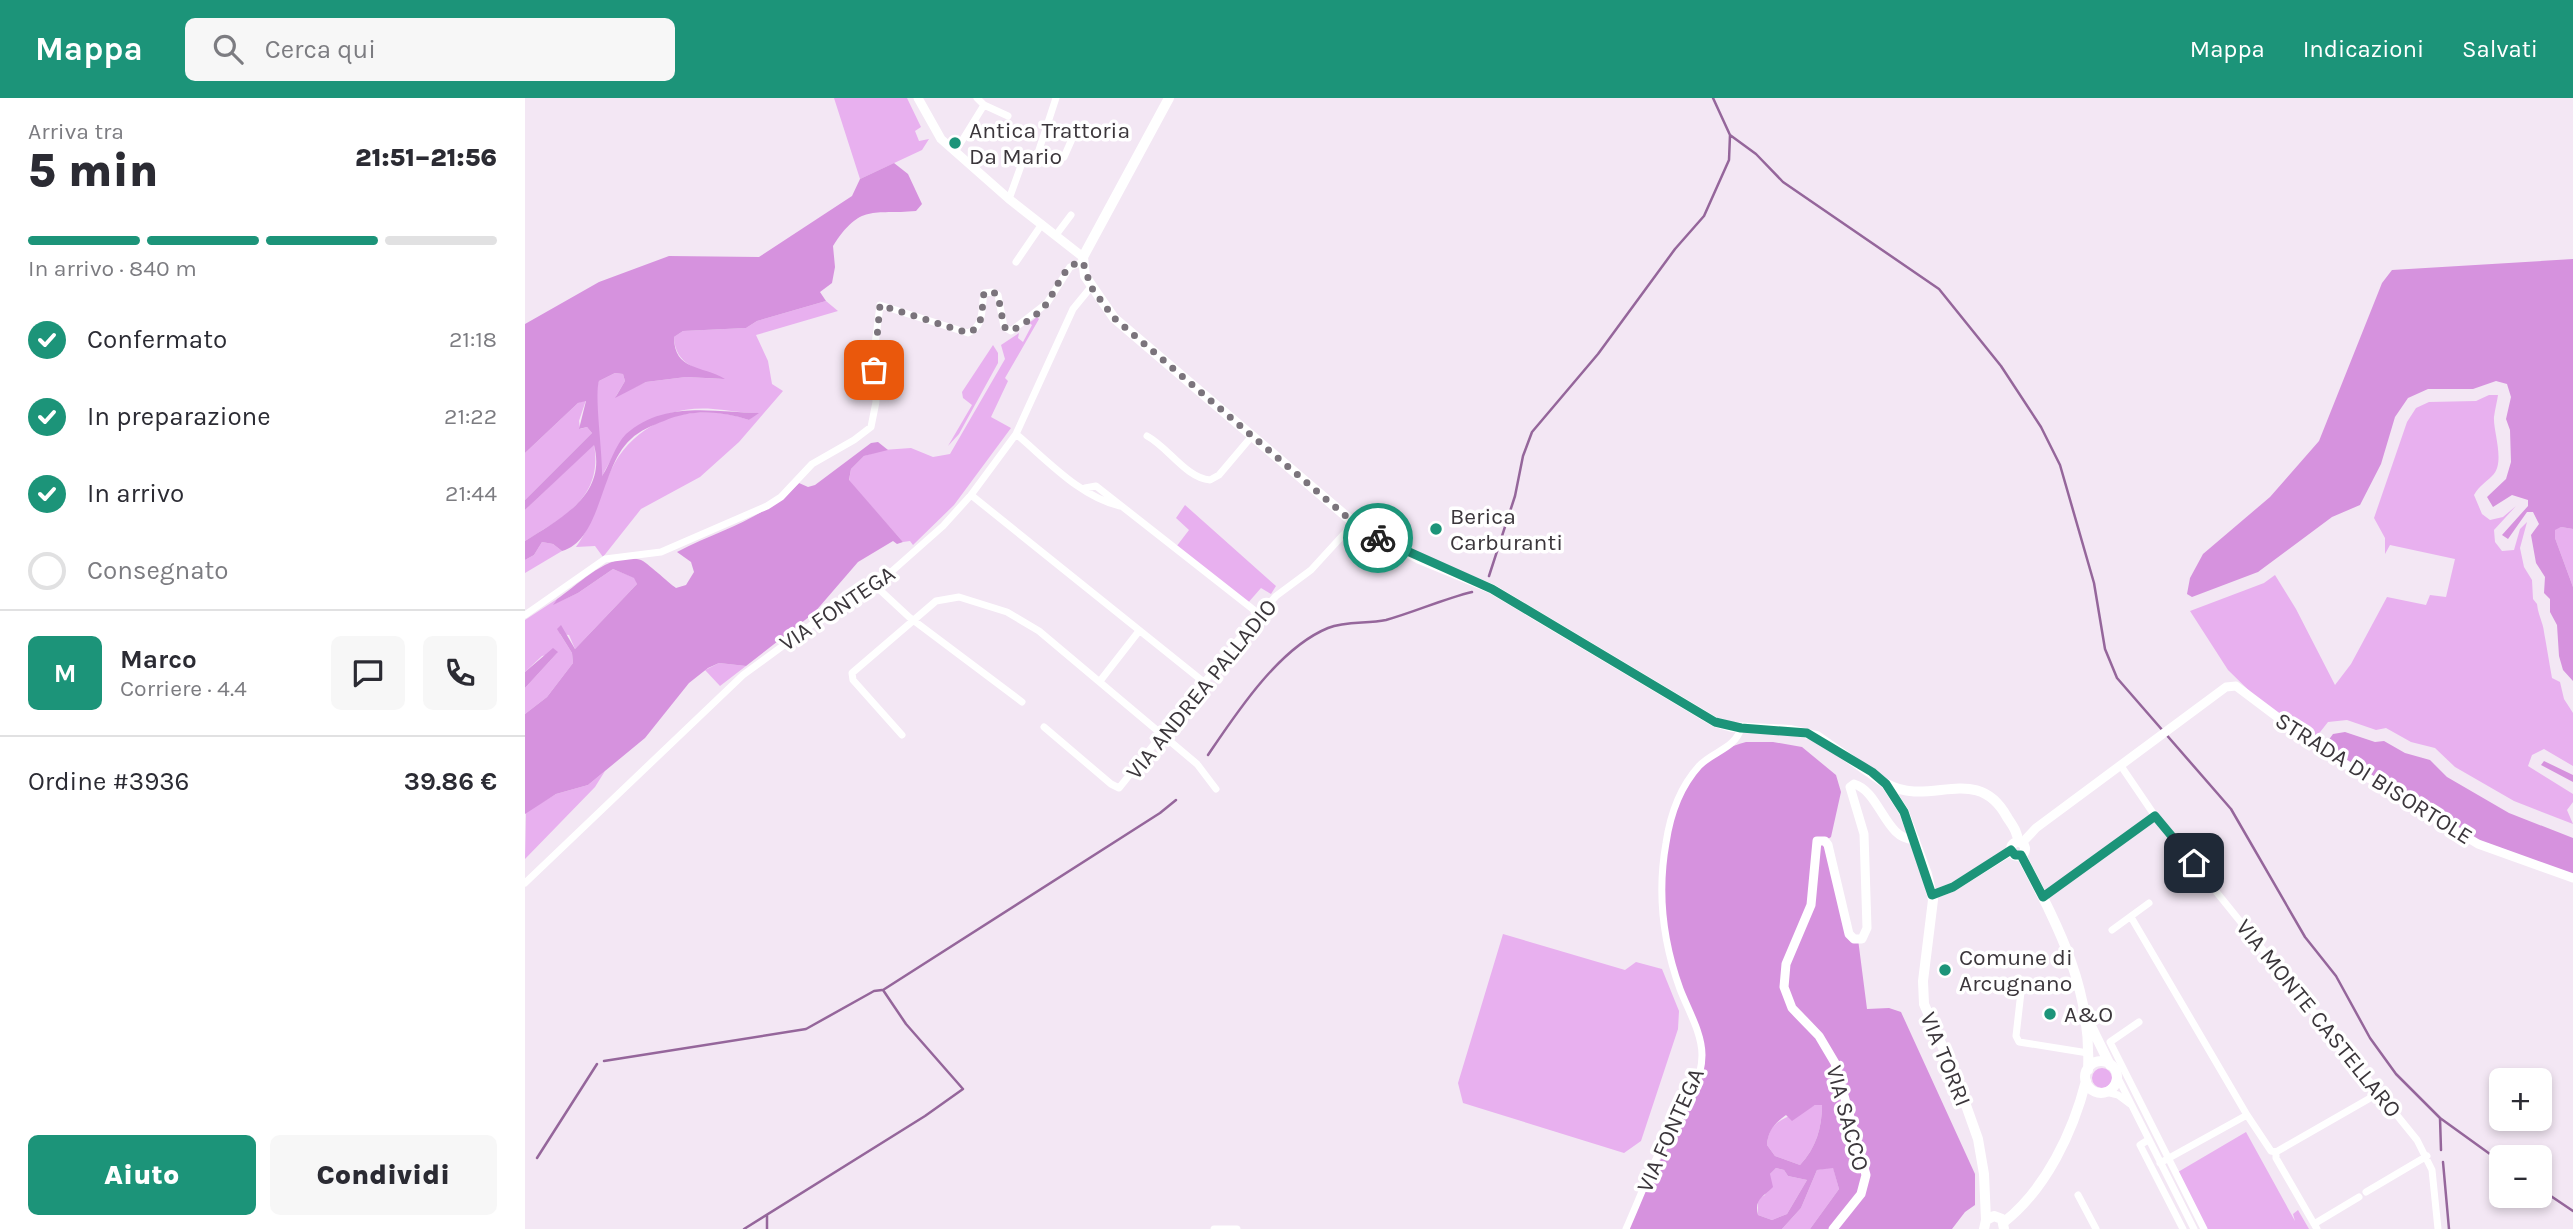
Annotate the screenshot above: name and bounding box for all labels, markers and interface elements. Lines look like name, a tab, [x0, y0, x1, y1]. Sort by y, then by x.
search box	[185, 18, 675, 81]
text: Mappa	[35, 30, 143, 68]
icon: search	[209, 30, 247, 68]
text: Cerca qui	[265, 34, 376, 65]
text: Mappa	[2190, 35, 2265, 63]
text: Indicazioni	[2303, 35, 2424, 63]
text: Salvati	[2462, 35, 2538, 63]
place label: Antica Trattoria Da Mario	[969, 117, 1130, 170]
text: Arriva tra	[28, 118, 124, 145]
marker: Antica Trattoria Da Mario	[947, 135, 963, 151]
text: 21:51–21:56	[355, 142, 497, 173]
text: 5 min	[28, 144, 158, 198]
text: In arrivo · 840 m	[28, 255, 197, 282]
icon: check	[28, 321, 66, 359]
text: Confermato	[87, 324, 227, 355]
text: 21:18	[449, 326, 497, 353]
pin	[844, 340, 904, 400]
icon: bag	[855, 351, 893, 389]
icon: check	[28, 398, 66, 436]
text: In preparazione	[87, 401, 271, 432]
text: 21:22	[444, 403, 497, 430]
icon: check	[28, 475, 66, 513]
text: In arrivo	[87, 478, 184, 509]
text: 21:44	[445, 480, 497, 507]
courier	[1343, 503, 1413, 573]
place label: Berica Carburanti	[1450, 503, 1563, 556]
icon: bike	[1359, 519, 1397, 557]
marker: Berica Carburanti	[1428, 521, 1444, 537]
text: Consegnato	[87, 555, 229, 586]
street label: VIA FONTEGA	[775, 560, 900, 657]
street label: VIA ANDREA PALLADIO	[1120, 594, 1282, 785]
button: chat	[331, 636, 405, 710]
button: phone	[423, 636, 497, 710]
text: Marco	[120, 644, 197, 675]
text: M	[54, 658, 76, 689]
text: Corriere · 4.4	[120, 675, 247, 702]
street label: STRADA DI BISORTOLE	[2270, 707, 2477, 850]
text: Ordine #3936	[28, 766, 190, 797]
text: 39.86 €	[404, 766, 497, 797]
pin	[2164, 833, 2224, 893]
icon: home	[2175, 844, 2213, 882]
street label: VIA MONTE CASTELLARO	[2230, 914, 2407, 1123]
place label: Comune di Arcugnano	[1959, 944, 2073, 997]
marker: Comune di Arcugnano	[1937, 962, 1953, 978]
place label: A&O	[2064, 1001, 2113, 1028]
marker: A&O	[2042, 1006, 2058, 1022]
street label: VIA TORRI	[1914, 1008, 1977, 1110]
street label: VIA SACCO	[1820, 1062, 1875, 1174]
street label: VIA FONTEGA	[1631, 1064, 1710, 1197]
map controls	[2489, 1068, 2552, 1208]
button: +	[2489, 1068, 2552, 1131]
button: Aiuto	[28, 1135, 256, 1215]
button: Condividi	[270, 1135, 497, 1215]
button: −	[2489, 1145, 2552, 1208]

